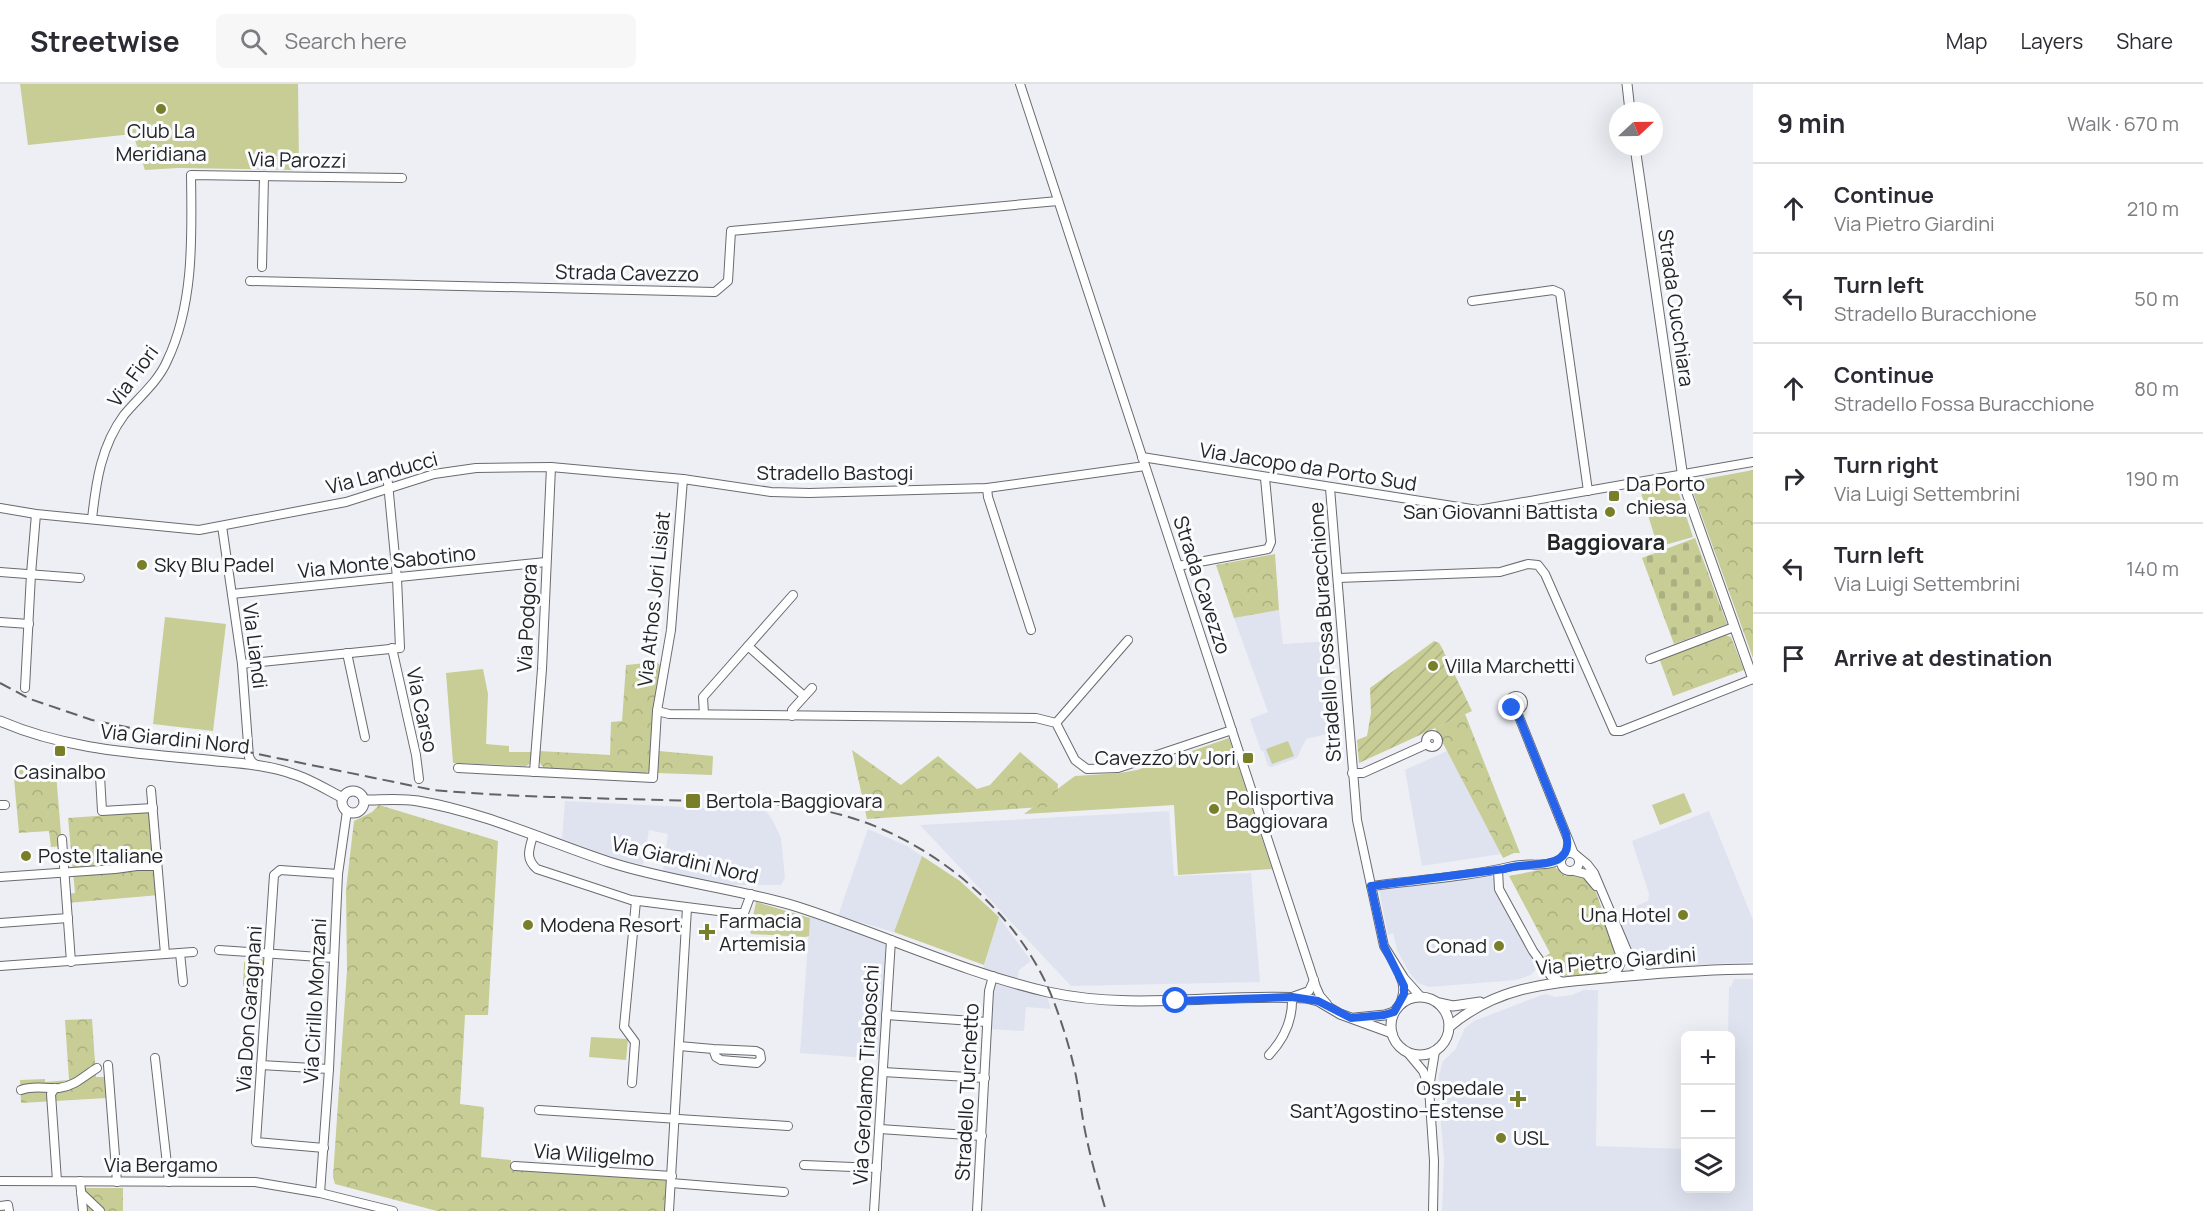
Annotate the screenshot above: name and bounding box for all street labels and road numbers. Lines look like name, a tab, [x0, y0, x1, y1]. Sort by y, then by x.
street label: Via Parozzi	[248, 145, 346, 174]
street label: Strada Cucchiara	[1652, 227, 1701, 388]
street label: Strada Cavezzo	[555, 258, 699, 287]
street label: Via Fiori	[101, 339, 164, 412]
street label: Via Jacopo da Porto Sud	[1198, 436, 1419, 497]
street label: Via Landucci	[323, 445, 441, 500]
street label: Stradello Bastogi	[757, 459, 913, 486]
street label: Stradello Fossa Buracchione	[1302, 501, 1347, 763]
street label: Via Athos Jori Lisiat	[631, 510, 676, 688]
street label: Strada Cavezzo	[1167, 512, 1238, 658]
street label: Via Monte Sabotino	[297, 539, 477, 584]
street label: Via Podgora	[510, 563, 543, 673]
street label: Via Liandi	[237, 602, 274, 690]
street label: Via Carso	[400, 665, 445, 755]
street label: Via Giardini Nord	[99, 717, 251, 760]
street label: Via Giardini Nord	[609, 830, 761, 890]
street label: Via Cirillo Monzani	[297, 918, 332, 1084]
street label: Via Don Garagnani	[229, 925, 268, 1093]
street label: Via Pietro Giardini	[1535, 940, 1697, 981]
street label: Via Gerolamo Tiraboschi	[846, 964, 885, 1186]
street label: Stradello Turchetto	[948, 1002, 985, 1182]
street label: Via Wiligelmo	[533, 1137, 655, 1172]
street label: Via Bergamo	[104, 1151, 218, 1178]

